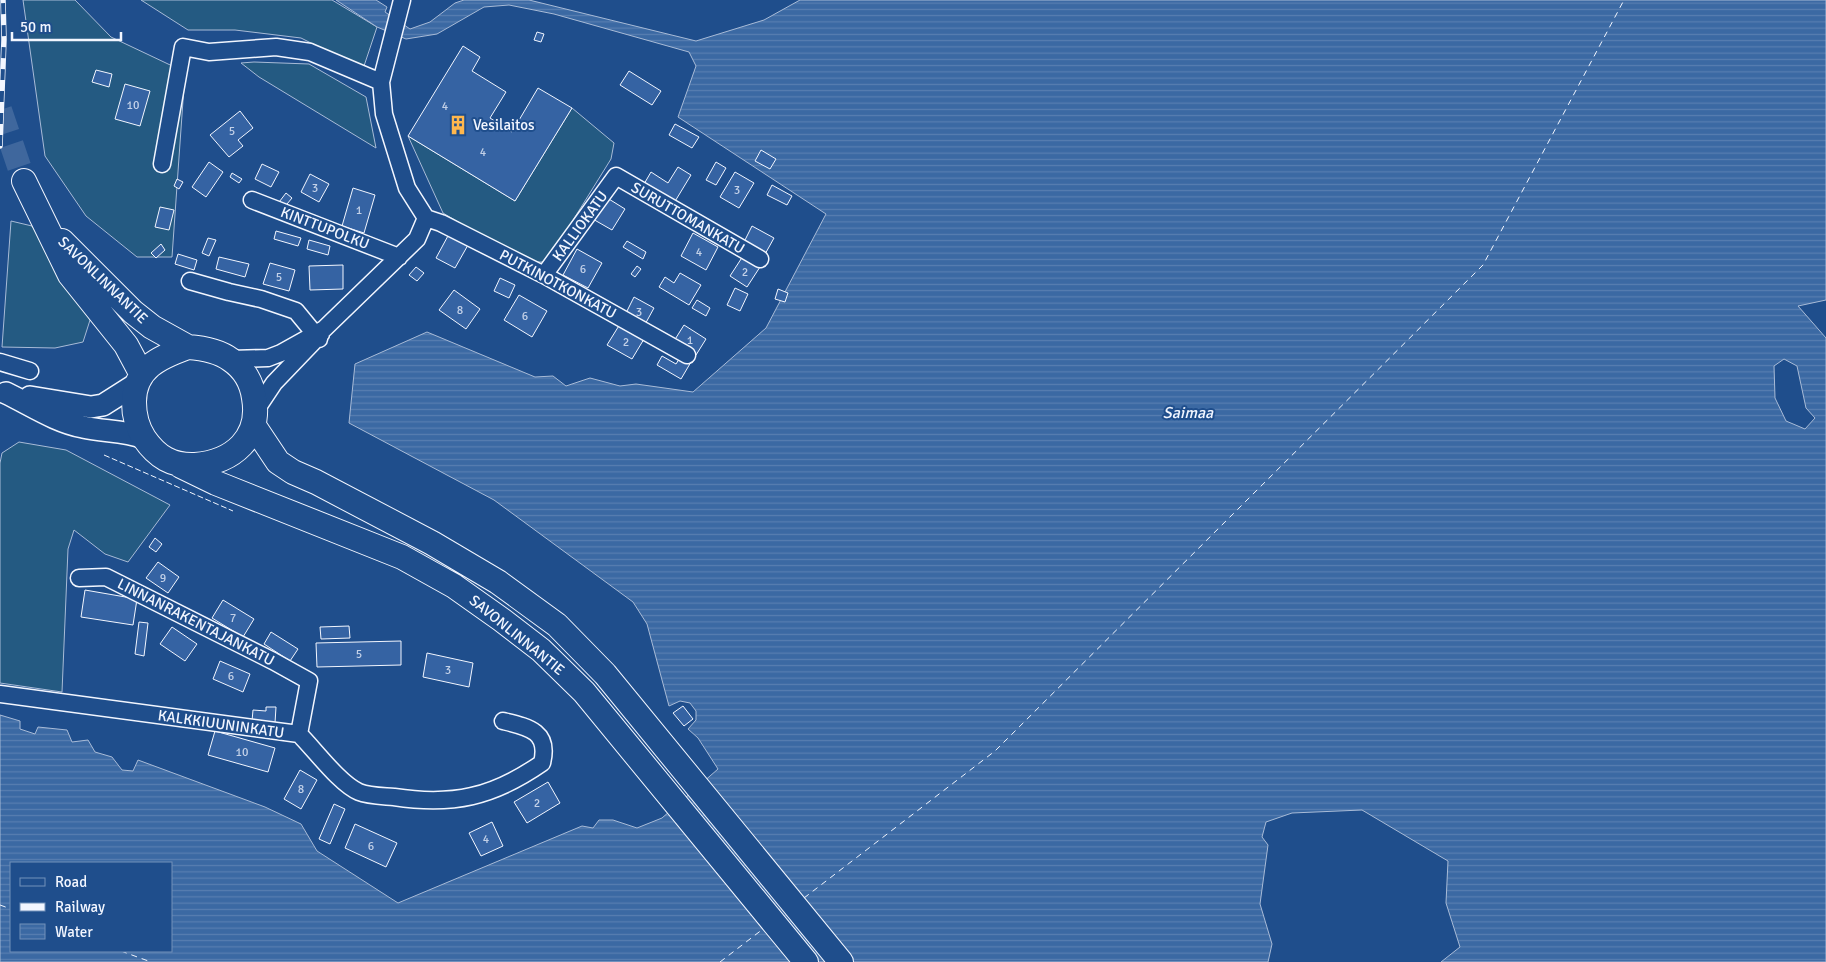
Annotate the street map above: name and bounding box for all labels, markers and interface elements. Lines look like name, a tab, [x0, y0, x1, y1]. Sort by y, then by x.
scale bar	[12, 10, 121, 42]
text: 50 m	[20, 18, 51, 36]
house number: 10	[127, 98, 139, 113]
house number: 4	[442, 99, 449, 114]
building icon: Vesilaitos	[447, 114, 469, 136]
place label: Vesilaitos	[473, 116, 535, 134]
house number: 5	[229, 124, 235, 139]
house number: 4	[480, 145, 487, 160]
street label: SURUTTOMANKATU	[628, 178, 748, 258]
house number: 3	[312, 181, 318, 196]
house number: 3	[734, 183, 740, 198]
street label: KALLIOKATU	[549, 187, 611, 265]
street label: KINTTUPOLKU	[278, 203, 372, 253]
house number: 1	[356, 203, 362, 218]
street label: SAVONLINNANTIE	[55, 233, 151, 327]
house number: 4	[696, 245, 703, 260]
street label: PUTKINOTKONKATU	[496, 246, 620, 322]
house number: 6	[580, 262, 586, 277]
house number: 2	[742, 265, 748, 280]
house number: 5	[276, 270, 282, 285]
house number: 8	[457, 303, 463, 318]
house number: 3	[636, 305, 642, 320]
house number: 6	[522, 309, 528, 324]
house number: 1	[687, 333, 693, 348]
house number: 2	[623, 335, 629, 350]
water label: Saimaa	[1163, 403, 1214, 423]
house number: 9	[160, 571, 166, 586]
street label: LINNANRAKENTAJANKATU	[114, 574, 278, 670]
street label: SAVONLINNANTIE	[466, 591, 568, 679]
house number: 7	[230, 611, 236, 626]
house number: 5	[356, 647, 362, 662]
house number: 3	[445, 663, 451, 678]
house number: 6	[228, 669, 234, 684]
street label: KALKKIUUNINKATU	[157, 706, 285, 742]
house number: 10	[236, 745, 248, 760]
house number: 8	[298, 782, 304, 797]
house number: 2	[534, 796, 540, 811]
house number: 4	[483, 832, 490, 847]
house number: 6	[368, 839, 374, 854]
legend	[10, 862, 172, 952]
text: Road	[55, 873, 87, 891]
text: Railway	[55, 898, 105, 916]
text: Water	[55, 923, 93, 941]

